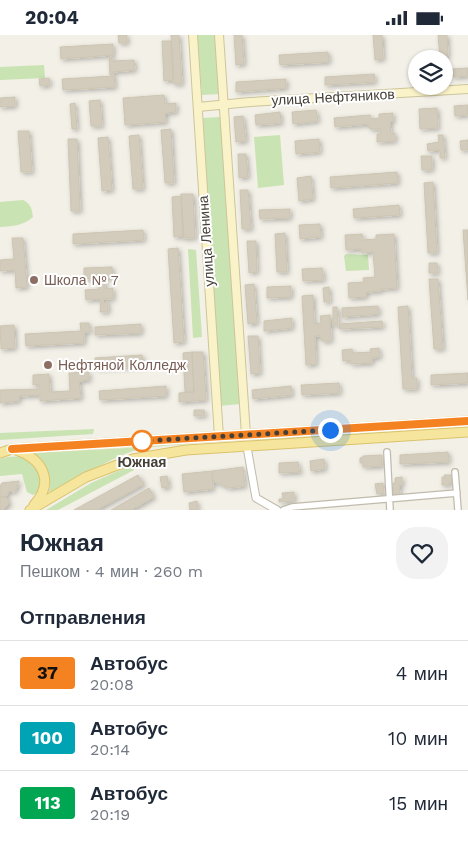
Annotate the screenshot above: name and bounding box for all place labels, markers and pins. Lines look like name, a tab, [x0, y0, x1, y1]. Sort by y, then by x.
place label: Школа № 7	[44, 272, 119, 288]
marker: Школа № 7	[28, 274, 40, 286]
place label: Нефтяной Колледж	[58, 357, 187, 373]
marker: Нефтяной Колледж	[42, 359, 54, 371]
marker: Южная	[131, 430, 153, 452]
place label: Южная	[118, 454, 166, 470]

